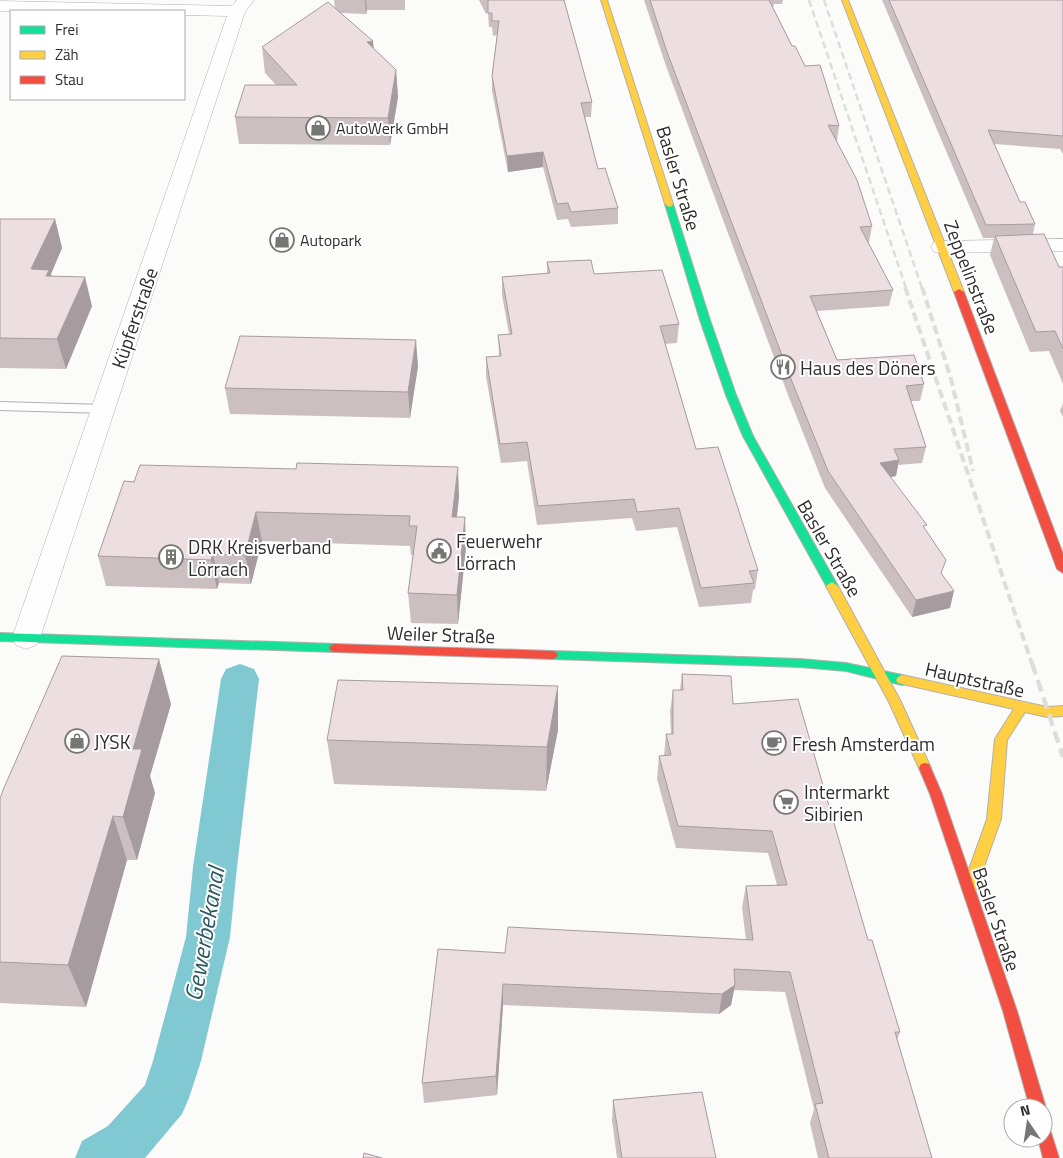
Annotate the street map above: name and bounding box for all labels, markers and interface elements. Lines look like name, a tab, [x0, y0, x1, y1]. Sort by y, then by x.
legend	[10, 10, 185, 100]
text: Frei	[55, 18, 78, 41]
text: Zäh	[55, 43, 79, 66]
text: Stau	[55, 68, 84, 91]
shop icon: AutoWerk GmbH	[305, 115, 331, 141]
place label: AutoWerk GmbH	[336, 116, 449, 140]
street label: Basler Straße	[649, 122, 709, 234]
street label: Zeppelinstraße	[937, 216, 1007, 338]
shop icon: Autopark	[269, 227, 295, 253]
place label: Autopark	[300, 228, 362, 252]
street label: Küpferstraße	[103, 264, 165, 372]
place label: Haus des Döners	[800, 353, 936, 382]
restaurant icon: Haus des Döners	[770, 354, 796, 380]
street label: Basler Straße	[790, 494, 870, 602]
place label: Feuerwehr Lörrach	[456, 526, 543, 577]
place label: DRK Kreisverband Lörrach	[188, 532, 331, 583]
public building icon: Feuerwehr Lörrach	[426, 538, 452, 564]
building icon: DRK Kreisverband Lörrach	[158, 544, 184, 570]
street label: Weiler Straße	[386, 618, 496, 650]
street label: Hauptstraße	[922, 653, 1028, 705]
place label: JYSK	[94, 727, 131, 756]
shop icon: JYSK	[64, 728, 90, 754]
place label: Fresh Amsterdam	[792, 729, 935, 758]
cafe icon: Fresh Amsterdam	[761, 730, 787, 756]
place label: Intermarkt Sibirien	[804, 777, 890, 828]
supermarket icon: Intermarkt Sibirien	[773, 789, 799, 815]
water label: Gewerbekanal	[175, 861, 234, 1004]
street label: Basler Straße	[966, 863, 1028, 975]
north arrow	[1003, 1098, 1053, 1148]
text: N	[1018, 1099, 1032, 1121]

